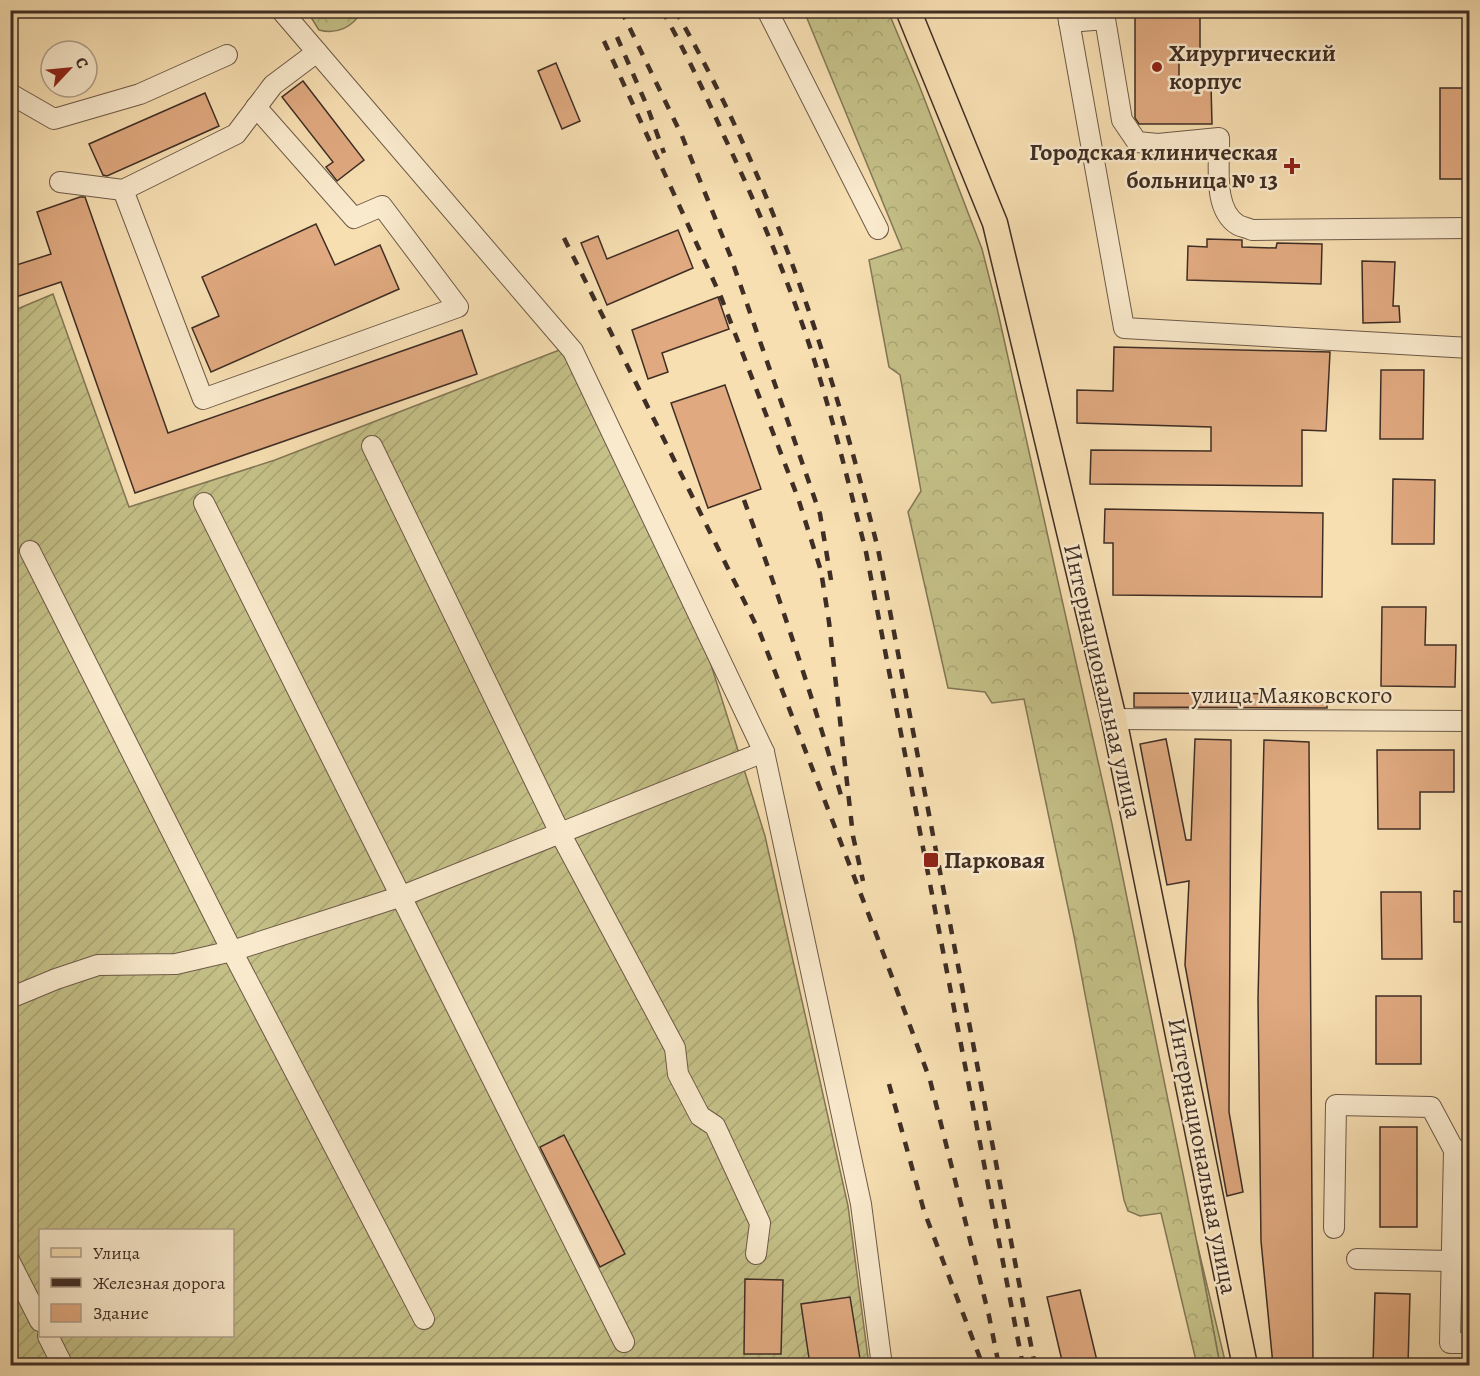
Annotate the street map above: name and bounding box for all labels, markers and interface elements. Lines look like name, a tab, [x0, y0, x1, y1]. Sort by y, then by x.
place label: Хирургический корпус	[1169, 37, 1336, 97]
north arrow	[39, 39, 99, 99]
text: С	[70, 54, 94, 72]
marker: Хирургический корпус	[1150, 60, 1164, 74]
place label: Городская клиническая больница № 13	[1029, 136, 1278, 196]
marker: Городская клиническая больница № 13	[1283, 157, 1301, 175]
street label: Интернациональная улица	[1056, 541, 1150, 821]
street label: улица Маяковского	[1191, 679, 1392, 711]
place label: Парковая	[944, 844, 1045, 876]
marker: Парковая	[922, 851, 940, 869]
street label: Интернациональная улица	[1161, 1015, 1245, 1297]
legend	[39, 1229, 234, 1337]
text: Улица	[93, 1241, 141, 1265]
text: Железная дорога	[93, 1271, 226, 1295]
text: Здание	[93, 1301, 149, 1325]

